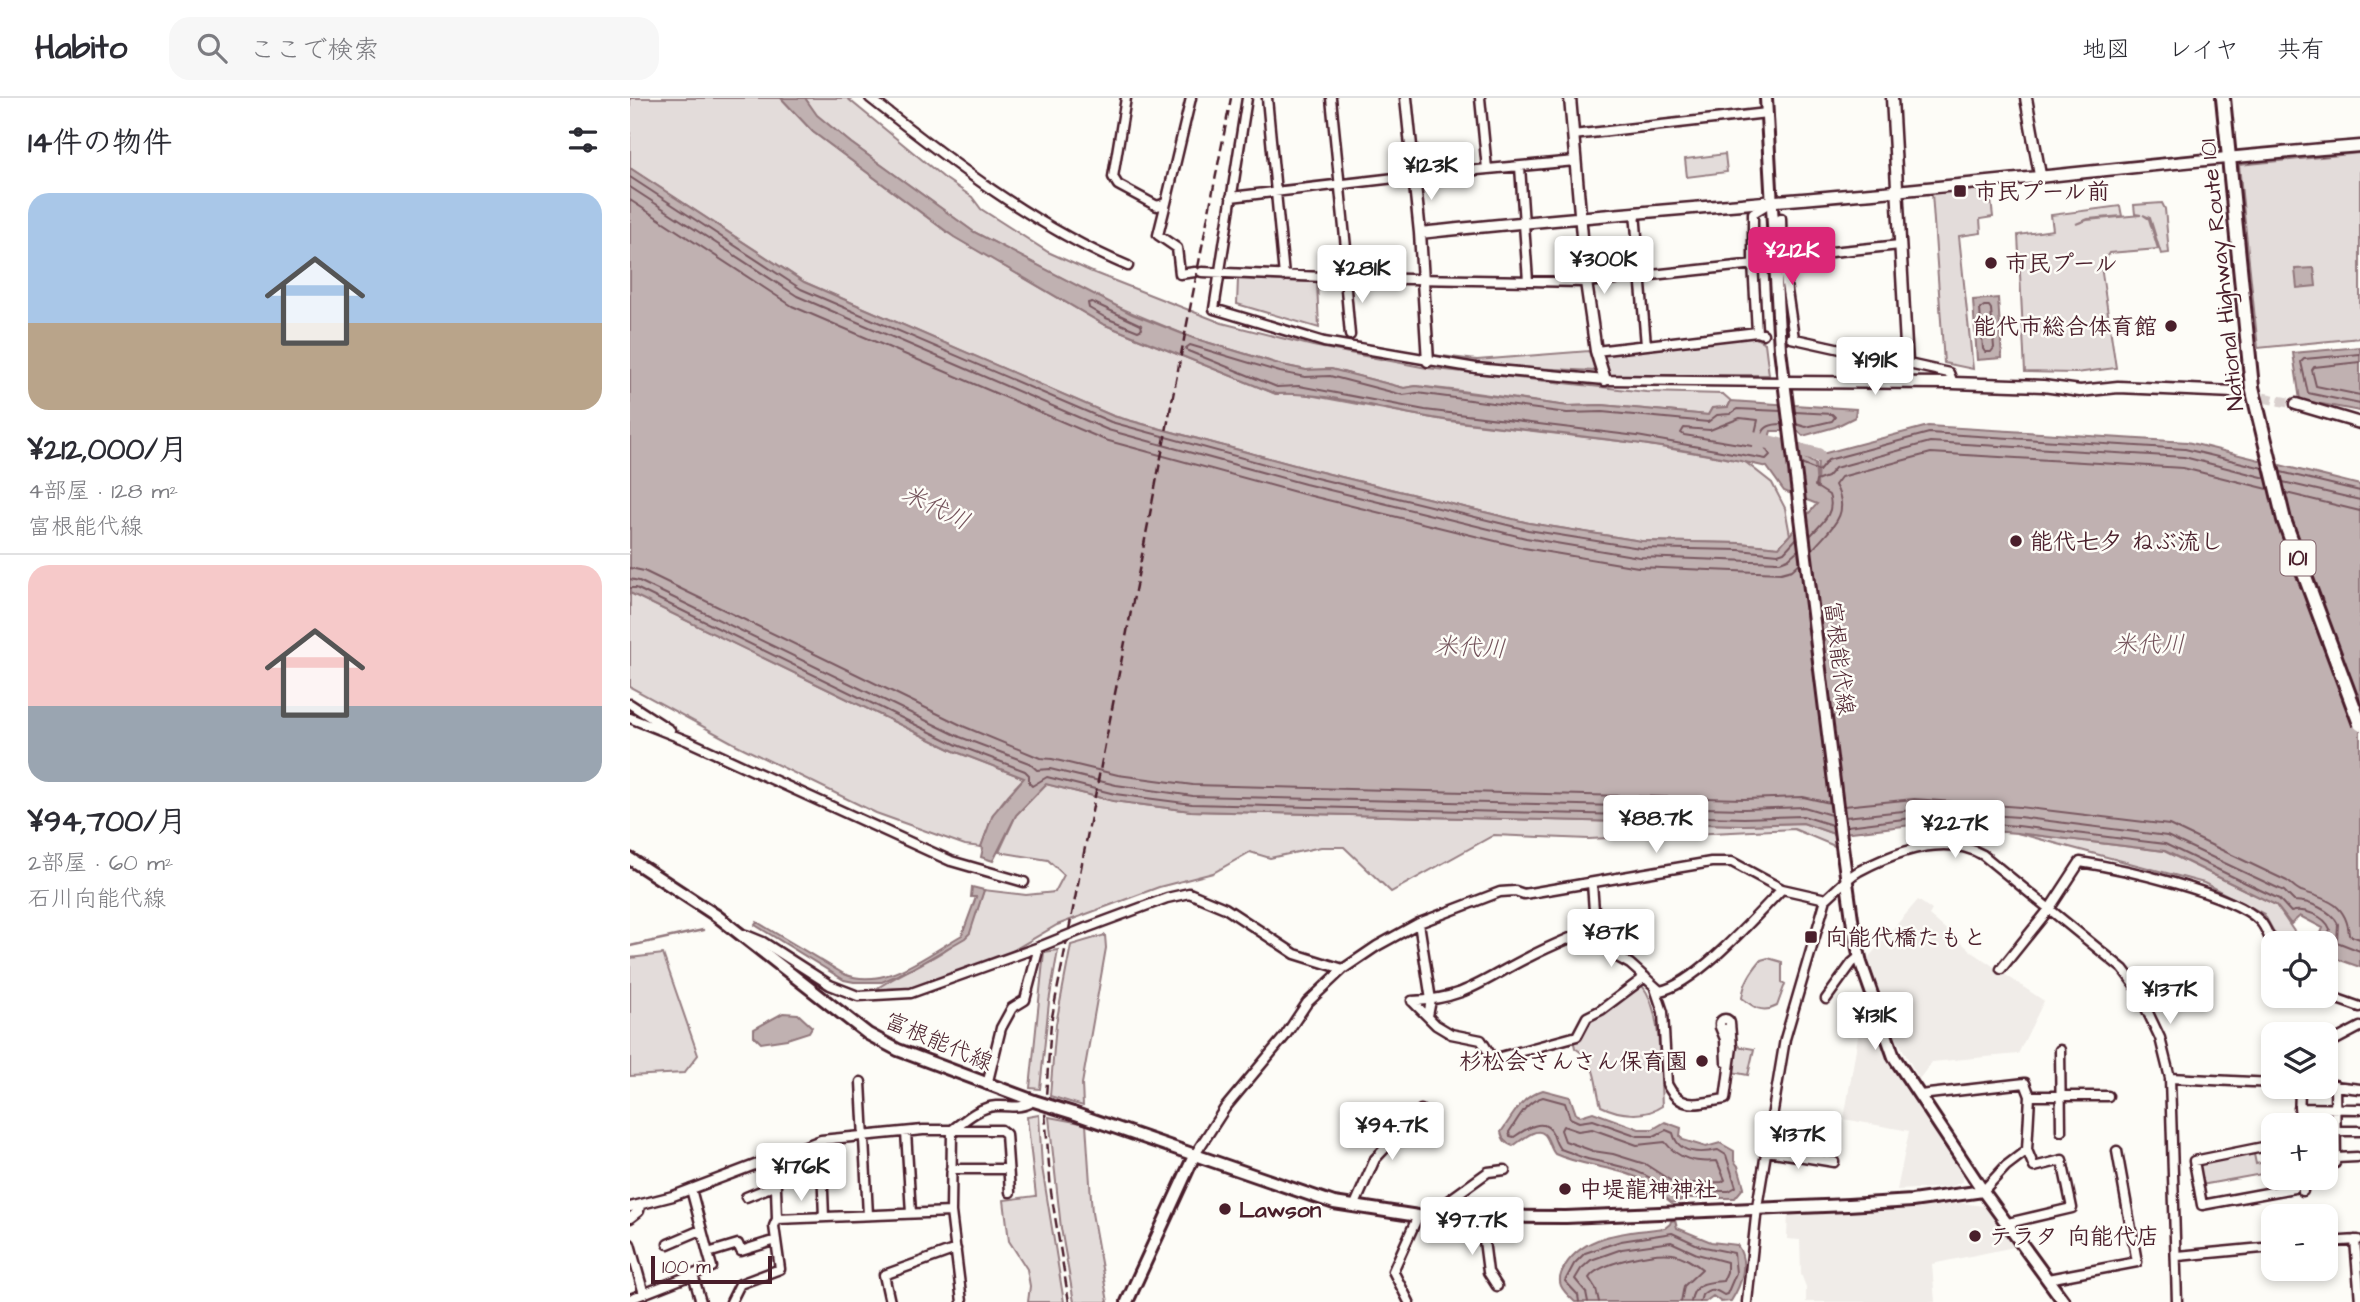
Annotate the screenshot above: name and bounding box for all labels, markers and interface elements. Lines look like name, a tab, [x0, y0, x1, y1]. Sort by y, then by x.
search box	[169, 17, 659, 80]
text: Habito	[35, 25, 127, 71]
icon: search	[193, 29, 231, 67]
text: ここで検索	[249, 32, 379, 68]
text: 地図	[2082, 33, 2130, 67]
text: レイヤ	[2168, 33, 2239, 67]
text: 共有	[2277, 33, 2325, 67]
icon: filters	[564, 121, 602, 159]
text: 14件の物件	[28, 122, 172, 164]
street label: National Highway Route 101	[2192, 137, 2253, 412]
pin: ¥123K	[1382, 142, 1480, 202]
text: ¥123K	[1404, 149, 1458, 181]
place label: 市民プール前	[1974, 176, 2110, 208]
marker: 市民プール前	[1952, 183, 1968, 199]
pin: ¥212K	[1743, 228, 1841, 287]
text: ¥212K	[1764, 234, 1820, 266]
pin: ¥300K	[1555, 236, 1653, 296]
icon: home	[252, 238, 378, 364]
text: ¥300K	[1571, 243, 1637, 275]
pin: ¥281K	[1313, 246, 1411, 305]
place label: 市民プール	[2005, 248, 2118, 280]
text: ¥281K	[1333, 252, 1391, 284]
marker: 市民プール	[1983, 255, 1999, 271]
place label: 能代市総合体育館	[1973, 311, 2157, 343]
marker: 能代市総合体育館	[2163, 318, 2179, 334]
pin: ¥191K	[1826, 338, 1924, 397]
text: ¥191K	[1852, 344, 1898, 376]
text: ¥212,000/月	[28, 429, 188, 471]
text: 4部屋 · 128 m²	[28, 475, 178, 507]
water label: 米代川	[896, 477, 975, 539]
text: 富根能代線	[28, 511, 143, 543]
place label: 能代七夕 ねぶ流し	[2030, 526, 2223, 558]
marker: 能代七夕 ねぶ流し	[2008, 533, 2024, 549]
road number: 101	[2280, 540, 2316, 575]
street label: 富根能代線	[1816, 599, 1862, 717]
icon: home	[252, 610, 378, 736]
water label: 米代川	[2113, 628, 2185, 662]
water label: 米代川	[1433, 629, 1507, 667]
pin: ¥88.7K	[1599, 796, 1713, 855]
pin: ¥227K	[1906, 800, 2004, 860]
text: ¥94,700/月	[28, 801, 187, 843]
text: ¥88.7K	[1619, 802, 1693, 834]
text: ¥227K	[1922, 807, 1988, 839]
text: 2部屋 · 60 m²	[28, 847, 173, 879]
text: 石川向能代線	[28, 883, 166, 915]
pin: ¥87K	[1570, 910, 1652, 969]
text: ¥87K	[1583, 916, 1639, 948]
place label: 向能代橋たもと	[1825, 922, 1986, 954]
marker: 向能代橋たもと	[1803, 929, 1819, 945]
map controls	[2261, 931, 2338, 1281]
button: locate	[2261, 931, 2338, 1008]
pin: ¥137K	[2121, 967, 2219, 1026]
text: ¥137K	[2142, 973, 2198, 1005]
pin: ¥131K	[1826, 992, 1924, 1052]
text: ¥131K	[1853, 999, 1897, 1031]
street label: 富根能代線	[879, 1005, 998, 1079]
button: layers	[2261, 1022, 2338, 1099]
place label: 杉松会さんさん保育園	[1459, 1046, 1688, 1078]
marker: 杉松会さんさん保育園	[1694, 1053, 1710, 1069]
pin: ¥94.7K	[1335, 1102, 1449, 1162]
text: ¥94.7K	[1356, 1109, 1428, 1141]
pin: ¥137K	[1749, 1112, 1847, 1171]
button: +	[2261, 1113, 2338, 1190]
text: ¥137K	[1770, 1118, 1826, 1150]
pin: ¥176K	[752, 1144, 850, 1203]
text: ¥176K	[772, 1150, 830, 1182]
place label: 中堤龍神神社	[1579, 1174, 1717, 1206]
marker: 中堤龍神神社	[1557, 1181, 1573, 1197]
place label: Lawson	[1239, 1194, 1322, 1226]
pin: ¥97.7K	[1415, 1198, 1529, 1257]
marker: Lawson	[1217, 1201, 1233, 1217]
text: ¥97.7K	[1437, 1204, 1507, 1236]
button: −	[2261, 1204, 2338, 1281]
place label: テラタ 向能代店	[1989, 1221, 2159, 1253]
marker: テラタ 向能代店	[1967, 1228, 1983, 1244]
scale bar	[651, 1253, 772, 1285]
text: 100 m	[662, 1254, 711, 1281]

